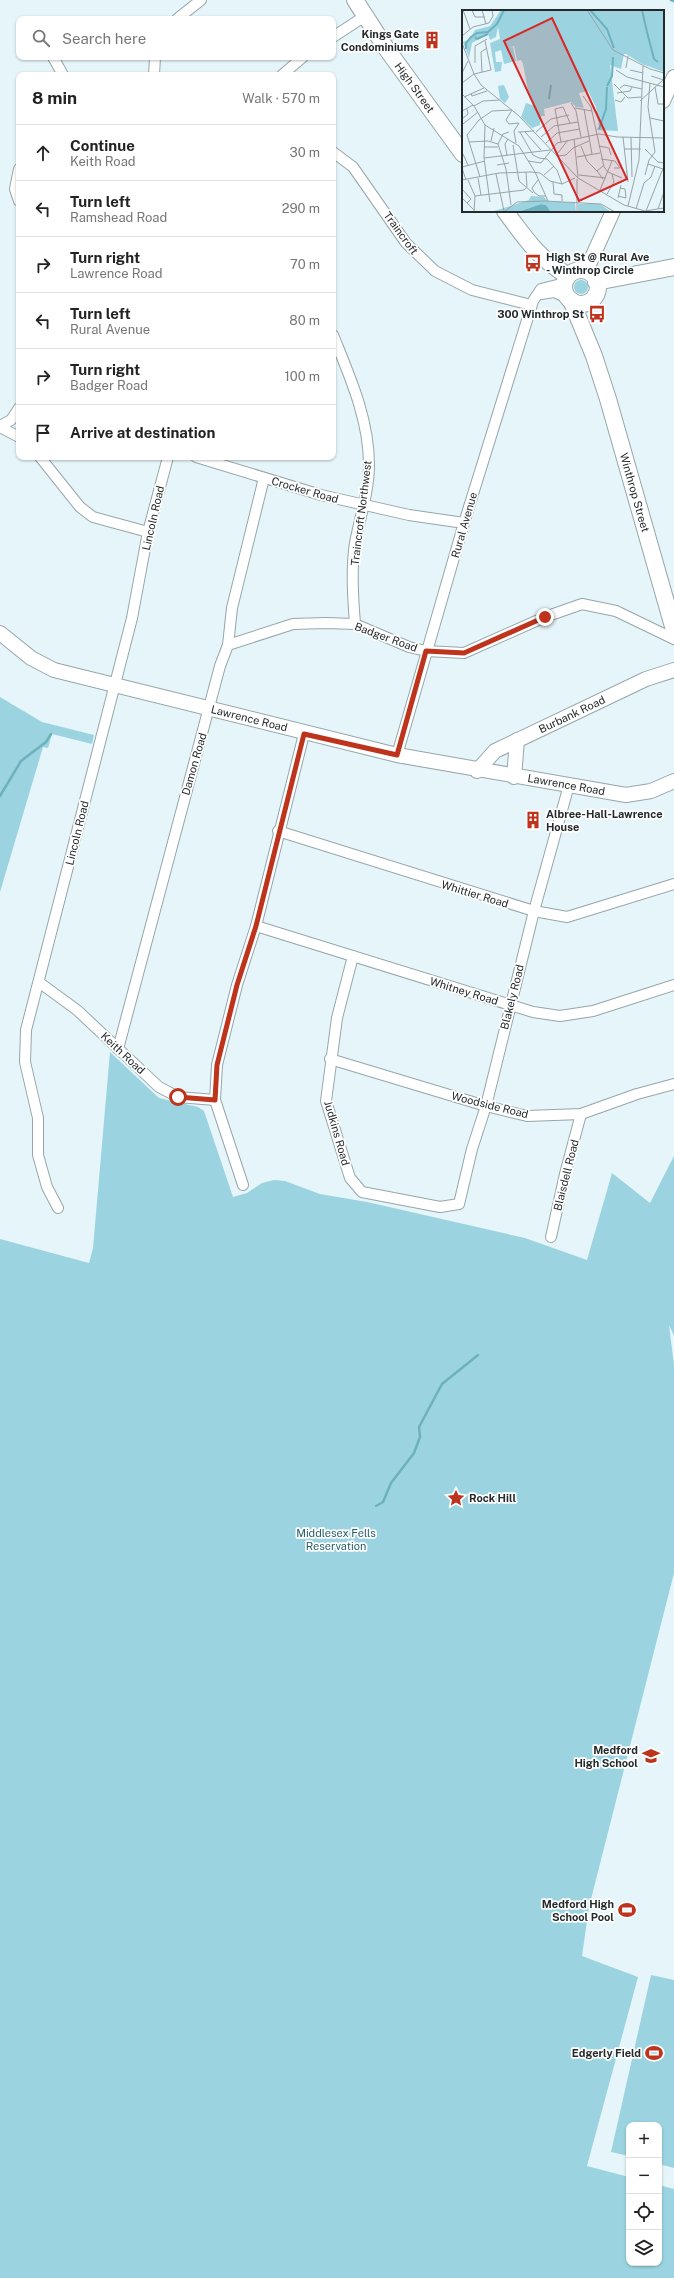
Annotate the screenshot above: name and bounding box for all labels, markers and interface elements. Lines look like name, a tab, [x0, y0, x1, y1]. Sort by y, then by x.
inset map	[462, 10, 664, 212]
search box	[16, 16, 336, 60]
icon: search	[30, 27, 52, 49]
place label: Kings Gate Condominiums	[341, 28, 419, 53]
text: Search here	[62, 30, 146, 47]
building icon: Kings Gate Condominiums	[422, 30, 442, 50]
street label: High Street	[392, 60, 437, 115]
text: 8 min	[32, 88, 77, 108]
text: Walk · 570 m	[242, 91, 320, 106]
text: Continue	[70, 137, 135, 154]
icon: ahead	[32, 142, 54, 164]
text: 30 m	[290, 145, 320, 160]
text: Keith Road	[70, 154, 136, 169]
text: Turn left	[70, 193, 131, 210]
icon: left	[32, 198, 54, 220]
text: 290 m	[282, 201, 320, 216]
street label: Traincroft	[381, 209, 421, 257]
text: Ramshead Road	[70, 210, 167, 225]
text: Turn right	[70, 249, 140, 266]
place label: High St @ Rural Ave - Winthrop Circle	[546, 251, 649, 276]
bus stop icon: High St @ Rural Ave - Winthrop Circle	[523, 253, 543, 273]
icon: right	[32, 254, 54, 276]
text: 70 m	[290, 257, 320, 272]
text: Lawrence Road	[70, 266, 163, 281]
bus stop icon: 300 Winthrop St	[587, 304, 607, 324]
text: Turn left	[70, 305, 131, 322]
place label: 300 Winthrop St	[497, 308, 584, 320]
icon: left	[32, 310, 54, 332]
text: 80 m	[289, 313, 320, 328]
text: Rural Avenue	[70, 322, 150, 337]
text: Turn right	[70, 361, 140, 378]
icon: right	[32, 366, 54, 388]
text: 100 m	[284, 369, 320, 384]
text: Badger Road	[70, 378, 148, 393]
icon: arrive	[32, 422, 54, 444]
text: Arrive at destination	[70, 424, 215, 441]
street label: Winthrop Street	[618, 452, 652, 533]
street label: Traincroft Northwest	[349, 460, 373, 566]
street label: Crocker Road	[270, 475, 340, 505]
street label: Lincoln Road	[140, 484, 166, 552]
street label: Rural Avenue	[449, 491, 479, 559]
route end	[536, 608, 554, 626]
street label: Badger Road	[353, 620, 419, 654]
street label: Burbank Road	[537, 693, 607, 735]
street label: Lawrence Road	[210, 703, 289, 734]
street label: Damon Road	[179, 731, 209, 797]
street label: Lawrence Road	[527, 772, 606, 797]
street label: Lincoln Road	[63, 800, 91, 866]
place label: Albree-Hall-Lawrence House	[546, 808, 662, 833]
building icon: Albree-Hall-Lawrence House	[523, 810, 543, 830]
street label: Whittier Road	[440, 878, 510, 910]
street label: Blakely Road	[498, 963, 526, 1031]
street label: Whitney Road	[428, 975, 500, 1007]
street label: Keith Road	[99, 1030, 147, 1076]
route start	[169, 1088, 187, 1106]
street label: Woodside Road	[450, 1090, 530, 1120]
street label: Judkins Road	[322, 1099, 352, 1167]
street label: Blaisdell Road	[551, 1138, 581, 1212]
place icon: Rock Hill	[446, 1488, 466, 1508]
place label: Rock Hill	[469, 1492, 517, 1504]
park label: Middlesex Fells Reservation	[296, 1527, 376, 1552]
place label: Medford High School	[574, 1744, 638, 1769]
school or university icon: Medford High School	[641, 1746, 661, 1766]
place label: Medford High School Pool	[542, 1898, 614, 1923]
sports icon: Medford High School Pool	[617, 1900, 637, 1920]
sports icon: Edgerly Field	[644, 2043, 664, 2063]
place label: Edgerly Field	[572, 2047, 641, 2059]
map controls	[626, 2122, 662, 2266]
button: +	[626, 2122, 662, 2158]
button: −	[626, 2158, 662, 2194]
button: locate	[626, 2194, 662, 2230]
button: layers	[626, 2230, 662, 2266]

